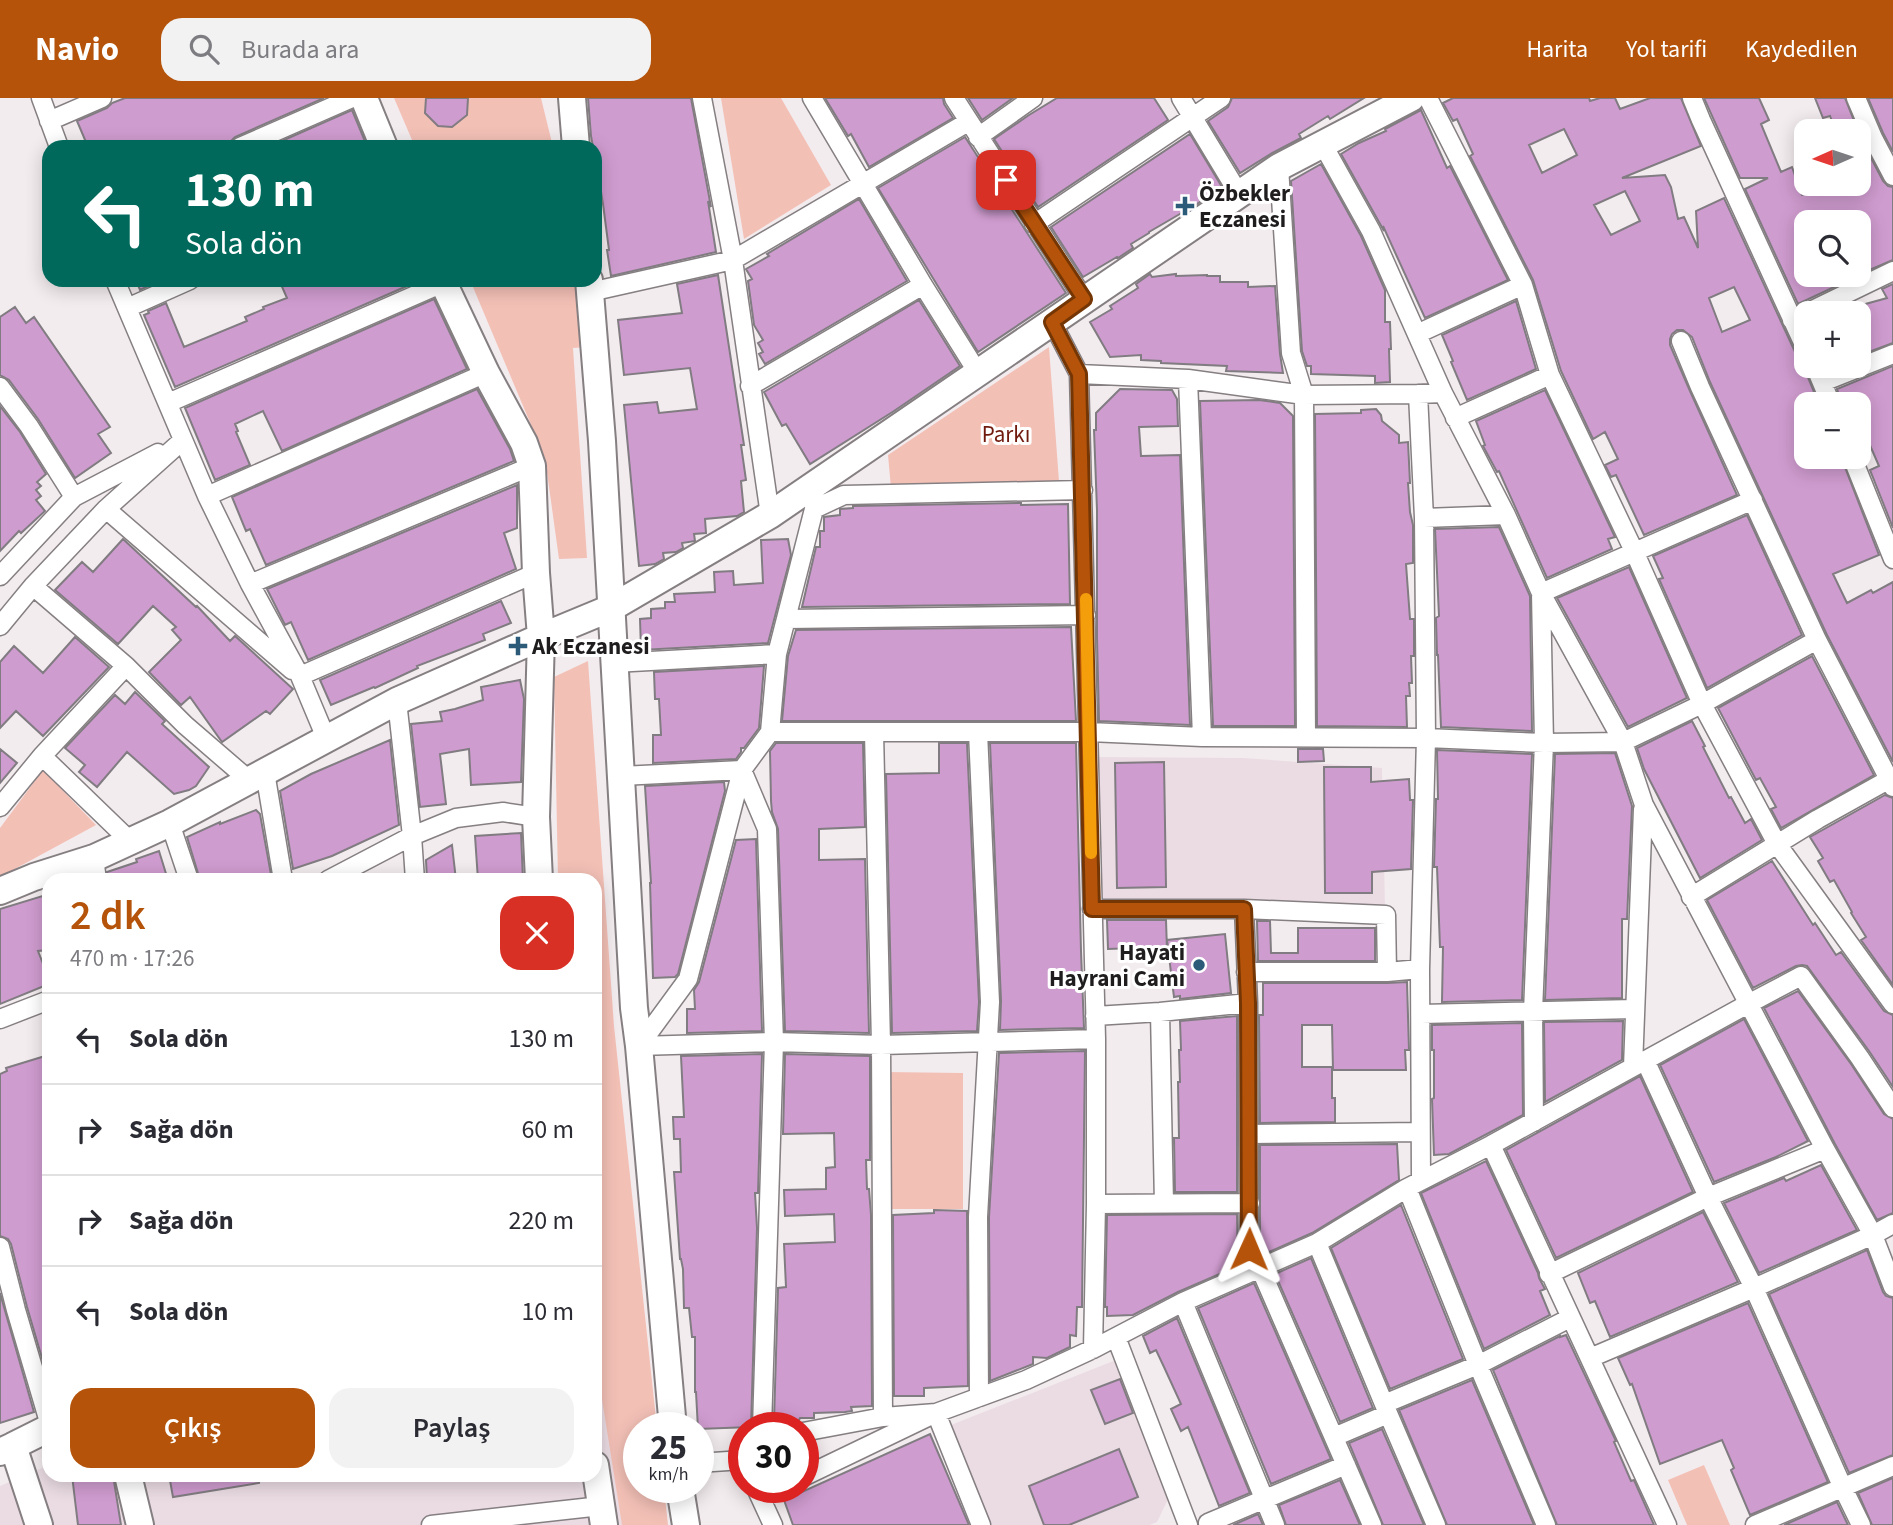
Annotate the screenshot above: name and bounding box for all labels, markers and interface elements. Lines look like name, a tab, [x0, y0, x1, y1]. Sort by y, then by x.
search box	[161, 18, 651, 81]
text: Navio	[35, 26, 119, 73]
icon: search	[185, 30, 223, 68]
text: Burada ara	[241, 31, 359, 68]
text: Harita	[1526, 32, 1588, 67]
text: Yol tarifi	[1626, 32, 1707, 67]
text: Kaydedilen	[1745, 32, 1858, 67]
north arrow	[1794, 119, 1871, 196]
map controls	[1794, 119, 1871, 469]
pin	[976, 150, 1036, 210]
text: 130 m	[185, 156, 314, 226]
icon: arrive	[987, 161, 1025, 199]
icon: left	[70, 168, 161, 259]
place label: Özbekler Eczanesi	[1199, 177, 1291, 236]
marker: Özbekler Eczanesi	[1177, 198, 1193, 214]
button: search	[1794, 210, 1871, 287]
text: Sola dön	[185, 221, 303, 267]
button: +	[1794, 301, 1871, 378]
button: −	[1794, 392, 1871, 469]
park label: Parkı	[982, 418, 1030, 451]
place label: Ak Eczanesi	[531, 630, 650, 663]
marker: Ak Eczanesi	[510, 638, 526, 654]
text: 2 dk	[70, 886, 146, 946]
button: close	[500, 896, 574, 970]
place label: Hayati Hayrani Cami	[1049, 936, 1185, 995]
text: 470 m · 17:26	[70, 942, 194, 975]
marker: Hayati Hayrani Cami	[1191, 957, 1207, 973]
icon: left	[70, 1020, 108, 1058]
text: Sola dön	[129, 1020, 228, 1057]
text: 130 m	[508, 1020, 574, 1057]
icon: right	[70, 1111, 108, 1149]
text: Sağa dön	[129, 1111, 234, 1148]
text: 60 m	[521, 1111, 574, 1148]
icon: right	[70, 1202, 108, 1240]
text: Sağa dön	[129, 1202, 234, 1239]
text: 220 m	[508, 1202, 574, 1239]
position arrow	[1212, 1212, 1286, 1286]
icon: left	[70, 1293, 108, 1331]
text: Sola dön	[129, 1293, 228, 1330]
text: 10 m	[521, 1293, 574, 1330]
button: Çıkış	[70, 1388, 315, 1468]
button: Paylaş	[329, 1388, 574, 1468]
speed limit sign: 30	[728, 1412, 819, 1503]
text: 25	[650, 1423, 687, 1473]
text: km/h	[649, 1462, 688, 1487]

